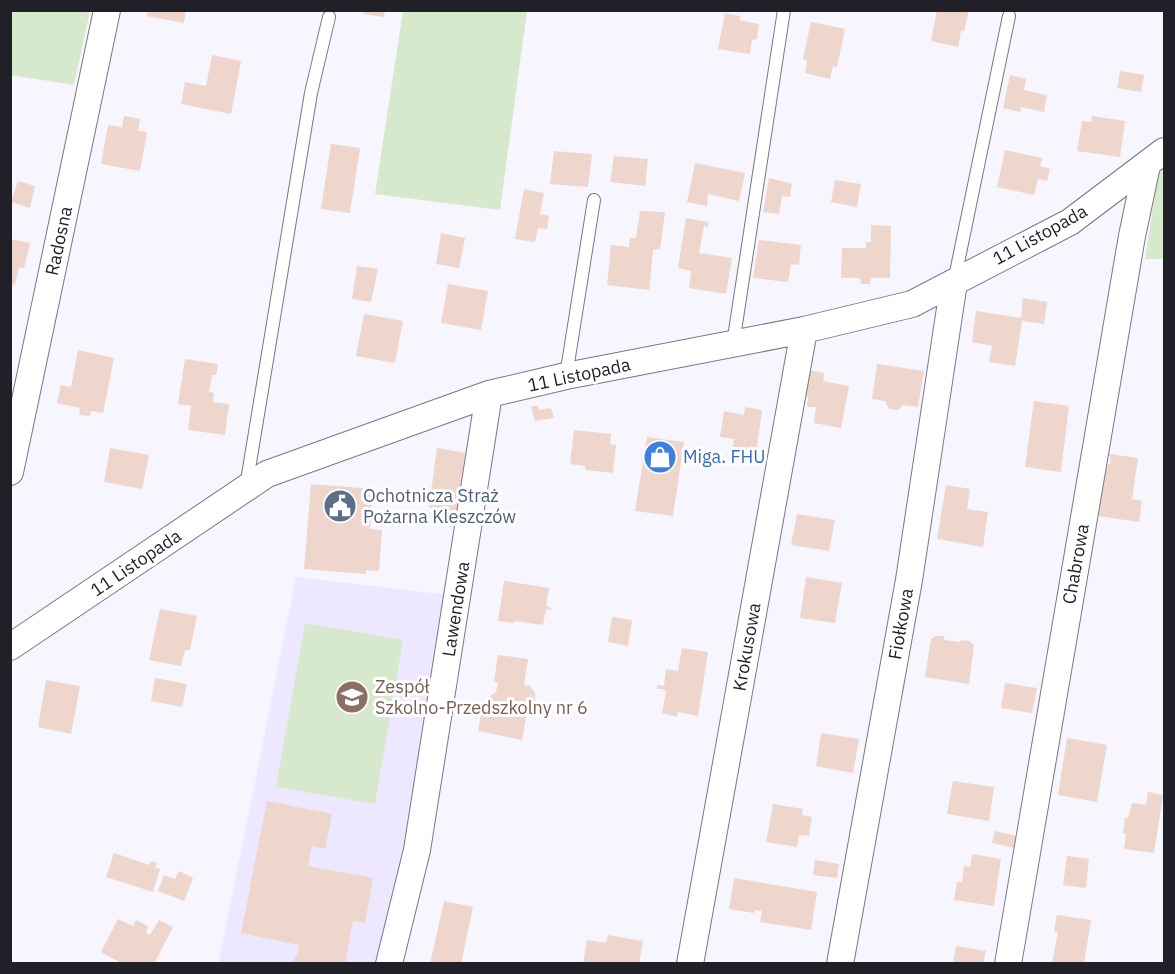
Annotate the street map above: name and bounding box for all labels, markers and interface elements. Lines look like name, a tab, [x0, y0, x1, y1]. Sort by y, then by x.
street label: 11 Listopada	[989, 199, 1091, 270]
street label: Radosna	[40, 204, 77, 278]
street label: 11 Listopada	[525, 352, 633, 397]
shop icon: Miga. FHU	[642, 439, 678, 475]
place label: Miga. FHU	[683, 445, 766, 468]
place label: Ochotnicza Straż Pożarna Kleszczów	[363, 484, 516, 528]
public building icon: Ochotnicza Straż Pożarna Kleszczów	[322, 488, 358, 524]
street label: Chabrowa	[1057, 522, 1094, 606]
street label: 11 Listopada	[86, 524, 186, 601]
street label: Lawendowa	[437, 559, 474, 658]
street label: Fiołkowa	[883, 586, 918, 661]
street label: Krokusowa	[727, 601, 766, 693]
place label: Zespół Szkolno-Przedszkolny nr 6	[375, 675, 588, 719]
school or university icon: Zespół Szkolno-Przedszkolny nr 6	[334, 679, 370, 715]

